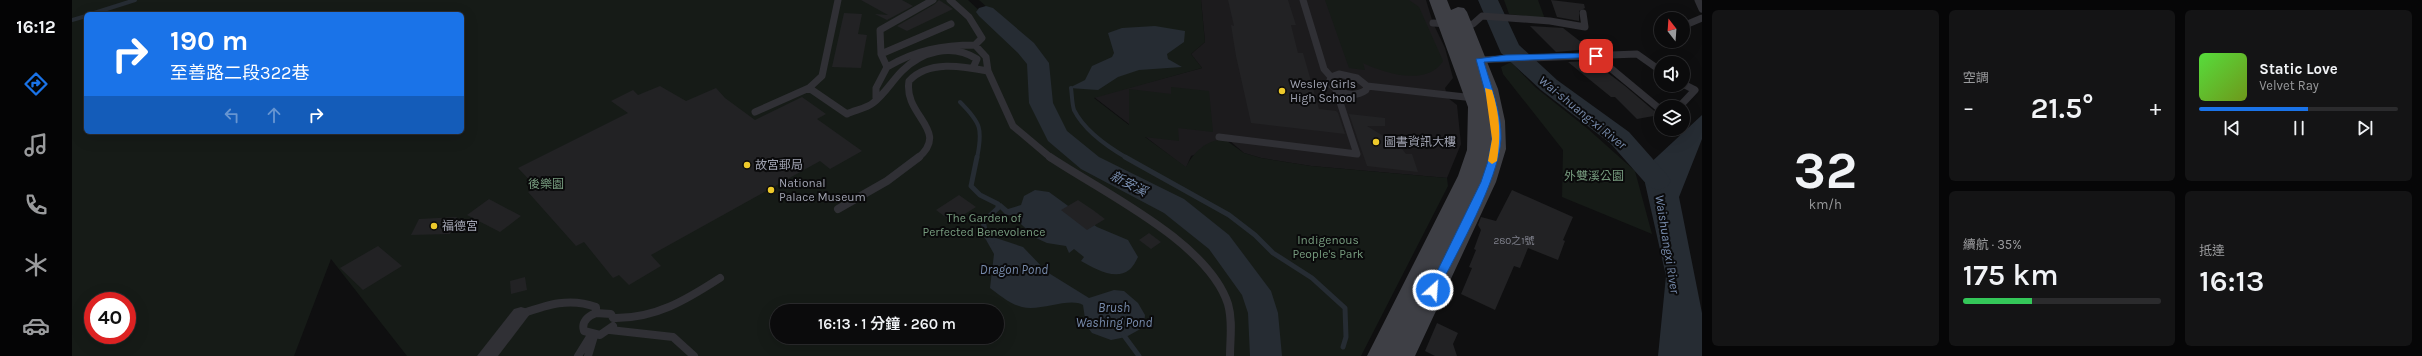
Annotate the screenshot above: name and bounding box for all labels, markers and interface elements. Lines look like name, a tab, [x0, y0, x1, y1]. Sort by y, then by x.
north arrow	[1654, 12, 1690, 48]
map controls	[1654, 12, 1690, 136]
text: 16:12	[16, 16, 56, 38]
text: 190 m	[170, 24, 248, 57]
icon: right	[104, 28, 156, 80]
pin	[1579, 39, 1613, 73]
icon: arrive	[1585, 45, 1607, 67]
button: sound	[1654, 56, 1690, 92]
text: Static Love	[2259, 60, 2338, 78]
text: 至善路二段322巷	[170, 62, 310, 84]
icon: directions	[22, 70, 50, 98]
text: 空調	[1963, 70, 1989, 85]
water label: Wai-shuang-xi River	[1536, 73, 1630, 153]
place label: Wesley Girls High School	[1290, 77, 1356, 105]
text: Velvet Ray	[2259, 78, 2319, 93]
marker: Wesley Girls High School	[1277, 86, 1287, 96]
text: 21.5°	[2030, 90, 2094, 126]
text: −	[1963, 95, 1974, 121]
text: +	[2150, 95, 2161, 121]
button: layers	[1654, 100, 1690, 136]
icon: left	[221, 104, 243, 126]
icon: ahead	[263, 104, 285, 126]
icon: right	[305, 104, 327, 126]
icon: previous	[2221, 117, 2243, 139]
icon: pause	[2288, 117, 2310, 139]
icon: next	[2354, 117, 2376, 139]
icon: music	[22, 131, 50, 159]
place label: 圖書資訊大樓	[1384, 135, 1456, 149]
marker: 圖書資訊大樓	[1371, 137, 1381, 147]
text: 32	[1793, 140, 1857, 201]
place label: 故宮郵局	[755, 158, 803, 172]
marker: 故宮郵局	[742, 160, 752, 170]
water label: 新安溪	[1108, 168, 1151, 200]
park label: 外雙溪公園	[1564, 169, 1624, 183]
place label: National Palace Museum	[779, 176, 866, 204]
park label: 後樂園	[528, 177, 564, 191]
marker: National Palace Museum	[766, 185, 776, 195]
icon: phone	[22, 191, 50, 219]
water label: Waishuangxi River	[1652, 194, 1683, 295]
text: km/h	[1809, 197, 1842, 212]
park label: The Garden of Perfected Benevolence	[923, 211, 1045, 239]
place label: 福德宮	[442, 219, 478, 233]
marker: 福德宮	[429, 221, 439, 231]
park label: Indigenous People's Park	[1292, 233, 1364, 261]
house number: 280之1號	[1493, 235, 1535, 247]
text: 續航 · 35%	[1963, 237, 2022, 252]
text: 抵達	[2199, 243, 2225, 258]
icon: climate	[22, 251, 50, 279]
text: 175 km	[1963, 257, 2059, 293]
water label: Dragon Pond	[980, 262, 1048, 277]
text: 16:13	[2199, 263, 2264, 299]
position arrow	[1412, 269, 1454, 311]
speed limit sign: 40	[84, 292, 136, 344]
water label: Brush Washing Pond	[1076, 300, 1152, 330]
icon: car	[22, 312, 50, 340]
text: 16:13 · 1 分鐘 · 260 m	[818, 315, 956, 333]

